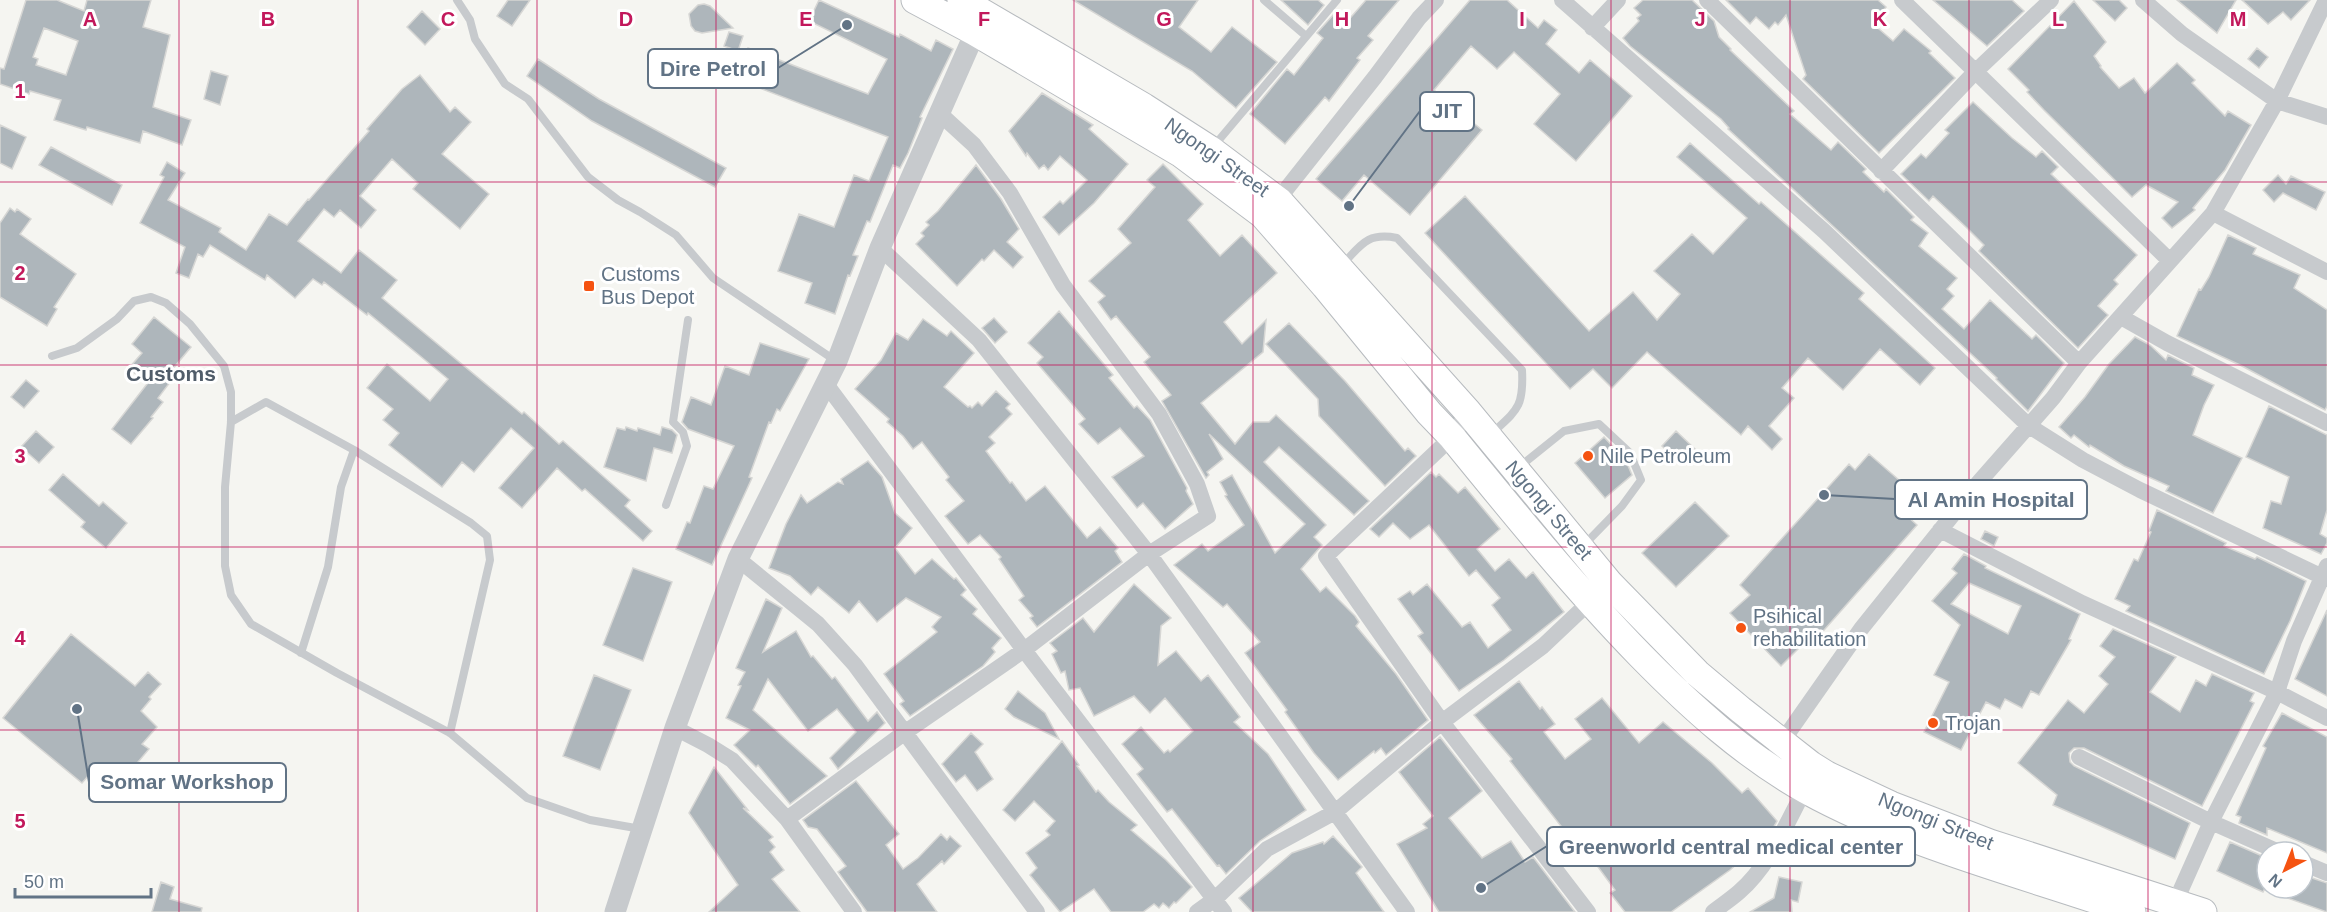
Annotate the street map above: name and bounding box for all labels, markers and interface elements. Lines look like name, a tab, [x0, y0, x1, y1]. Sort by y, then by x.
text: A	[83, 8, 97, 30]
text: B	[261, 8, 275, 30]
text: C	[441, 8, 455, 30]
text: D	[619, 8, 633, 30]
text: E	[799, 8, 813, 30]
text: F	[978, 8, 990, 30]
text: G	[1156, 8, 1172, 30]
text: H	[1335, 8, 1349, 30]
text: I	[1519, 8, 1525, 30]
text: J	[1694, 8, 1706, 30]
text: K	[1873, 8, 1888, 30]
text: L	[2052, 8, 2064, 30]
text: M	[2230, 8, 2246, 30]
callout: Dire Petrol	[648, 49, 778, 88]
text: Dire Petrol	[660, 57, 766, 80]
text: 1	[14, 80, 26, 102]
callout: JIT	[1420, 92, 1474, 131]
text: JIT	[1432, 99, 1462, 122]
street label: Ngongi Street	[1161, 113, 1274, 201]
text: 2	[14, 262, 26, 284]
place label: Customs Bus Depot	[601, 263, 695, 308]
marker: Customs Bus Depot	[582, 279, 596, 293]
district label: Customs	[126, 362, 216, 385]
text: 3	[14, 445, 26, 467]
place label: Nile Petroleum	[1600, 445, 1731, 467]
marker: Nile Petroleum	[1581, 449, 1595, 463]
street label: Ngongi Street	[1501, 456, 1597, 564]
callout: Al Amin Hospital	[1895, 480, 2087, 519]
text: Al Amin Hospital	[1907, 488, 2075, 511]
place label: Psihical rehabilitation	[1753, 605, 1866, 650]
marker: Psihical rehabilitation	[1734, 621, 1748, 635]
text: 4	[14, 627, 26, 649]
place label: Trojan	[1945, 712, 2001, 734]
marker: Trojan	[1926, 716, 1940, 730]
callout: Somar Workshop	[89, 763, 286, 802]
text: Somar Workshop	[100, 770, 274, 793]
street label: Ngongi Street	[1875, 788, 1997, 854]
text: 5	[14, 810, 26, 832]
callout: Greenworld central medical center	[1547, 827, 1915, 866]
text: Greenworld central medical center	[1559, 835, 1903, 858]
north arrow	[2255, 840, 2315, 900]
scale bar	[15, 861, 152, 899]
text: N	[2265, 871, 2285, 891]
text: 50 m	[24, 872, 64, 892]

